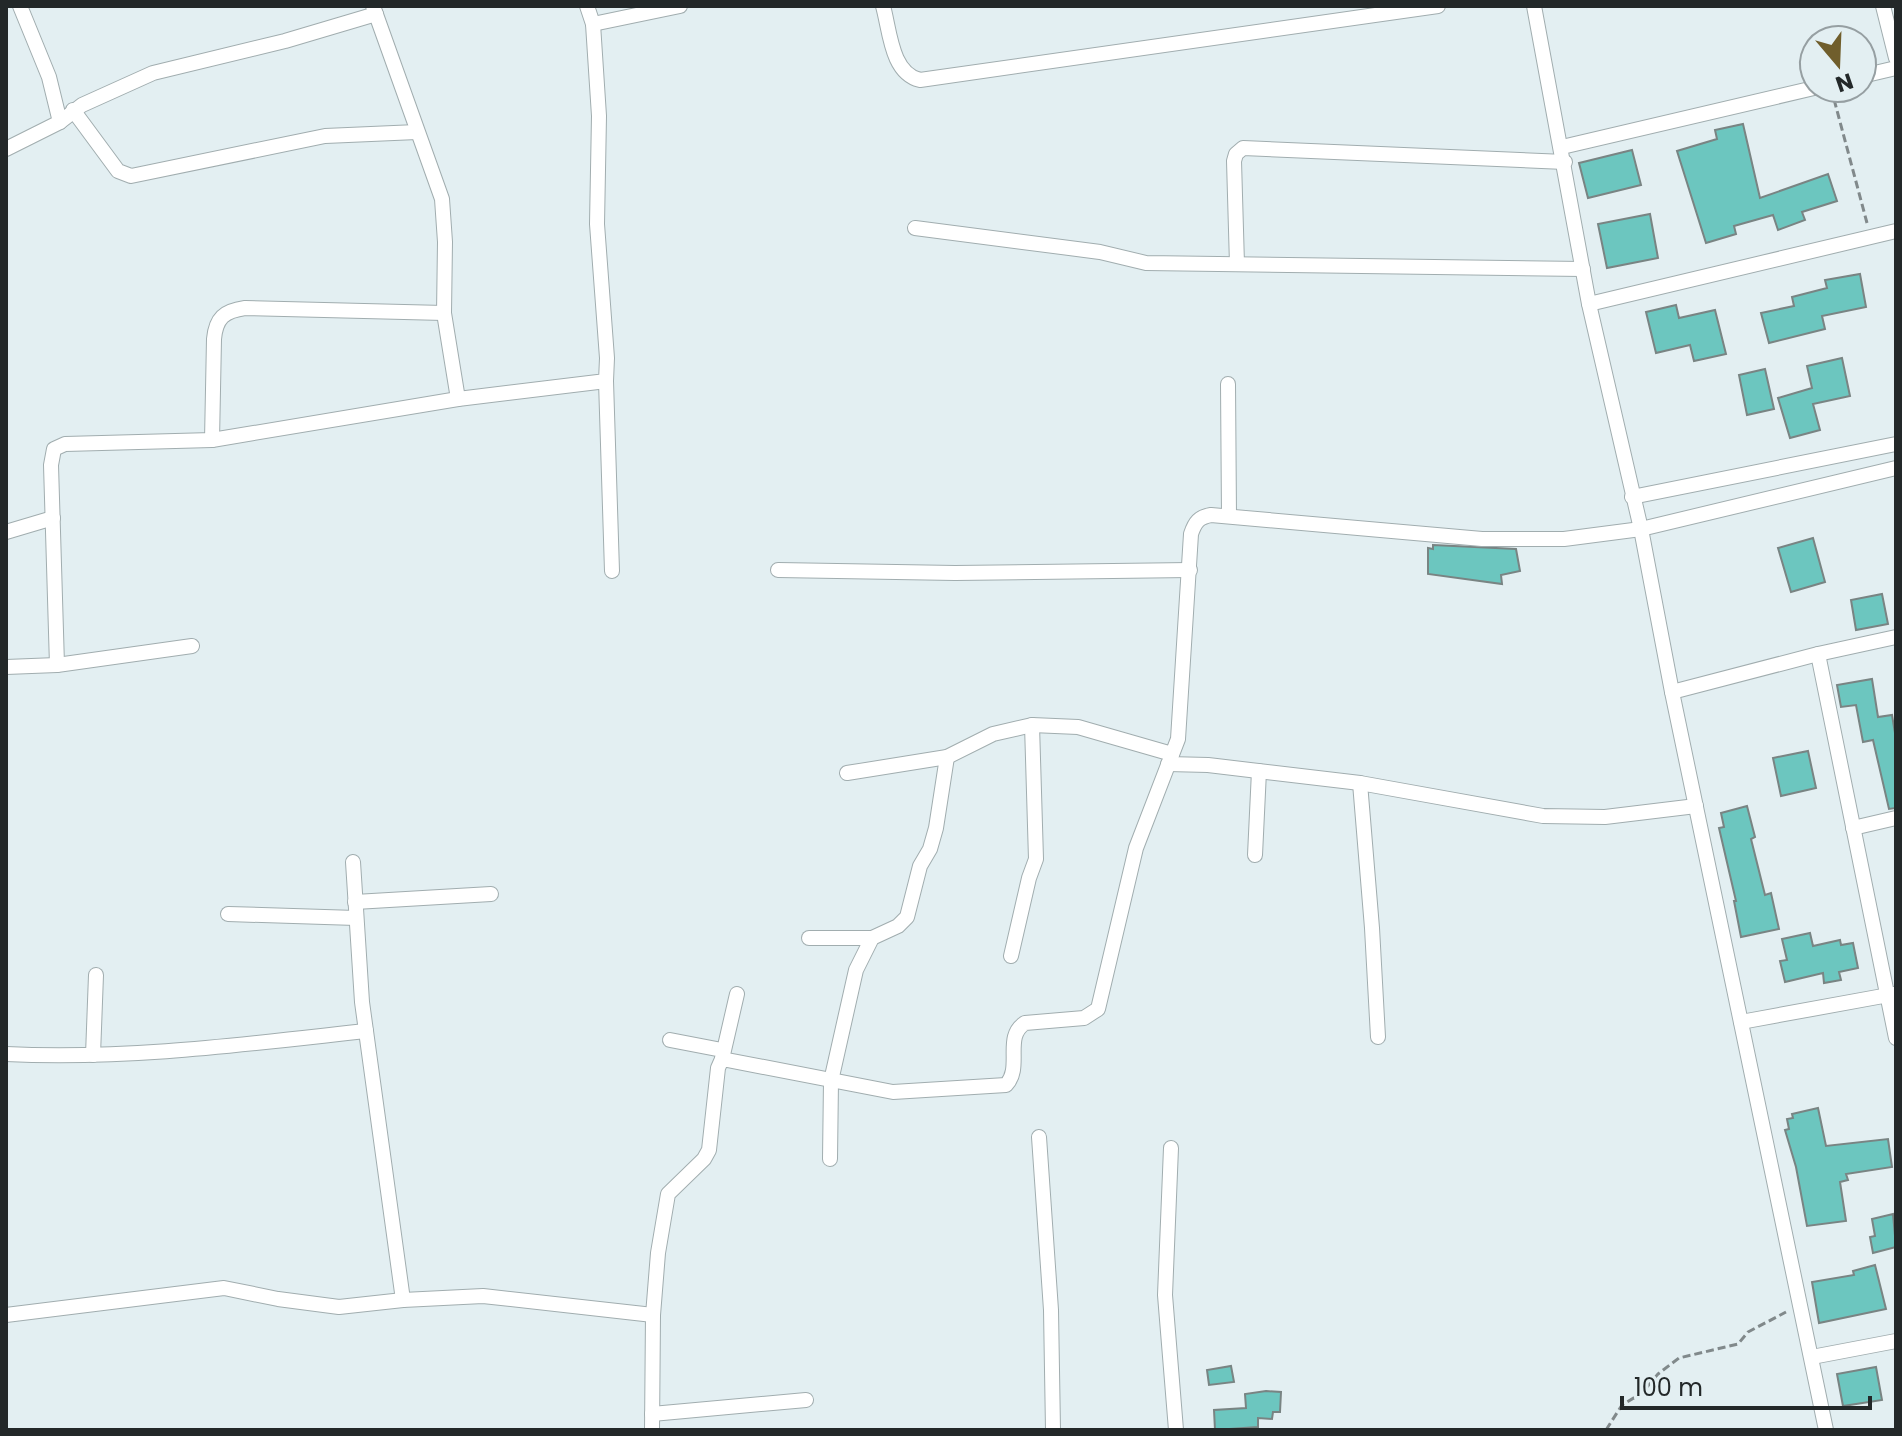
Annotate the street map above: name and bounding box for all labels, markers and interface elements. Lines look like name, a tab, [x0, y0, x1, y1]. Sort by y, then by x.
north arrow	[1798, 24, 1878, 104]
text: N	[1831, 65, 1857, 100]
scale bar	[1622, 1360, 1870, 1410]
text: 100 m	[1634, 1371, 1703, 1404]

